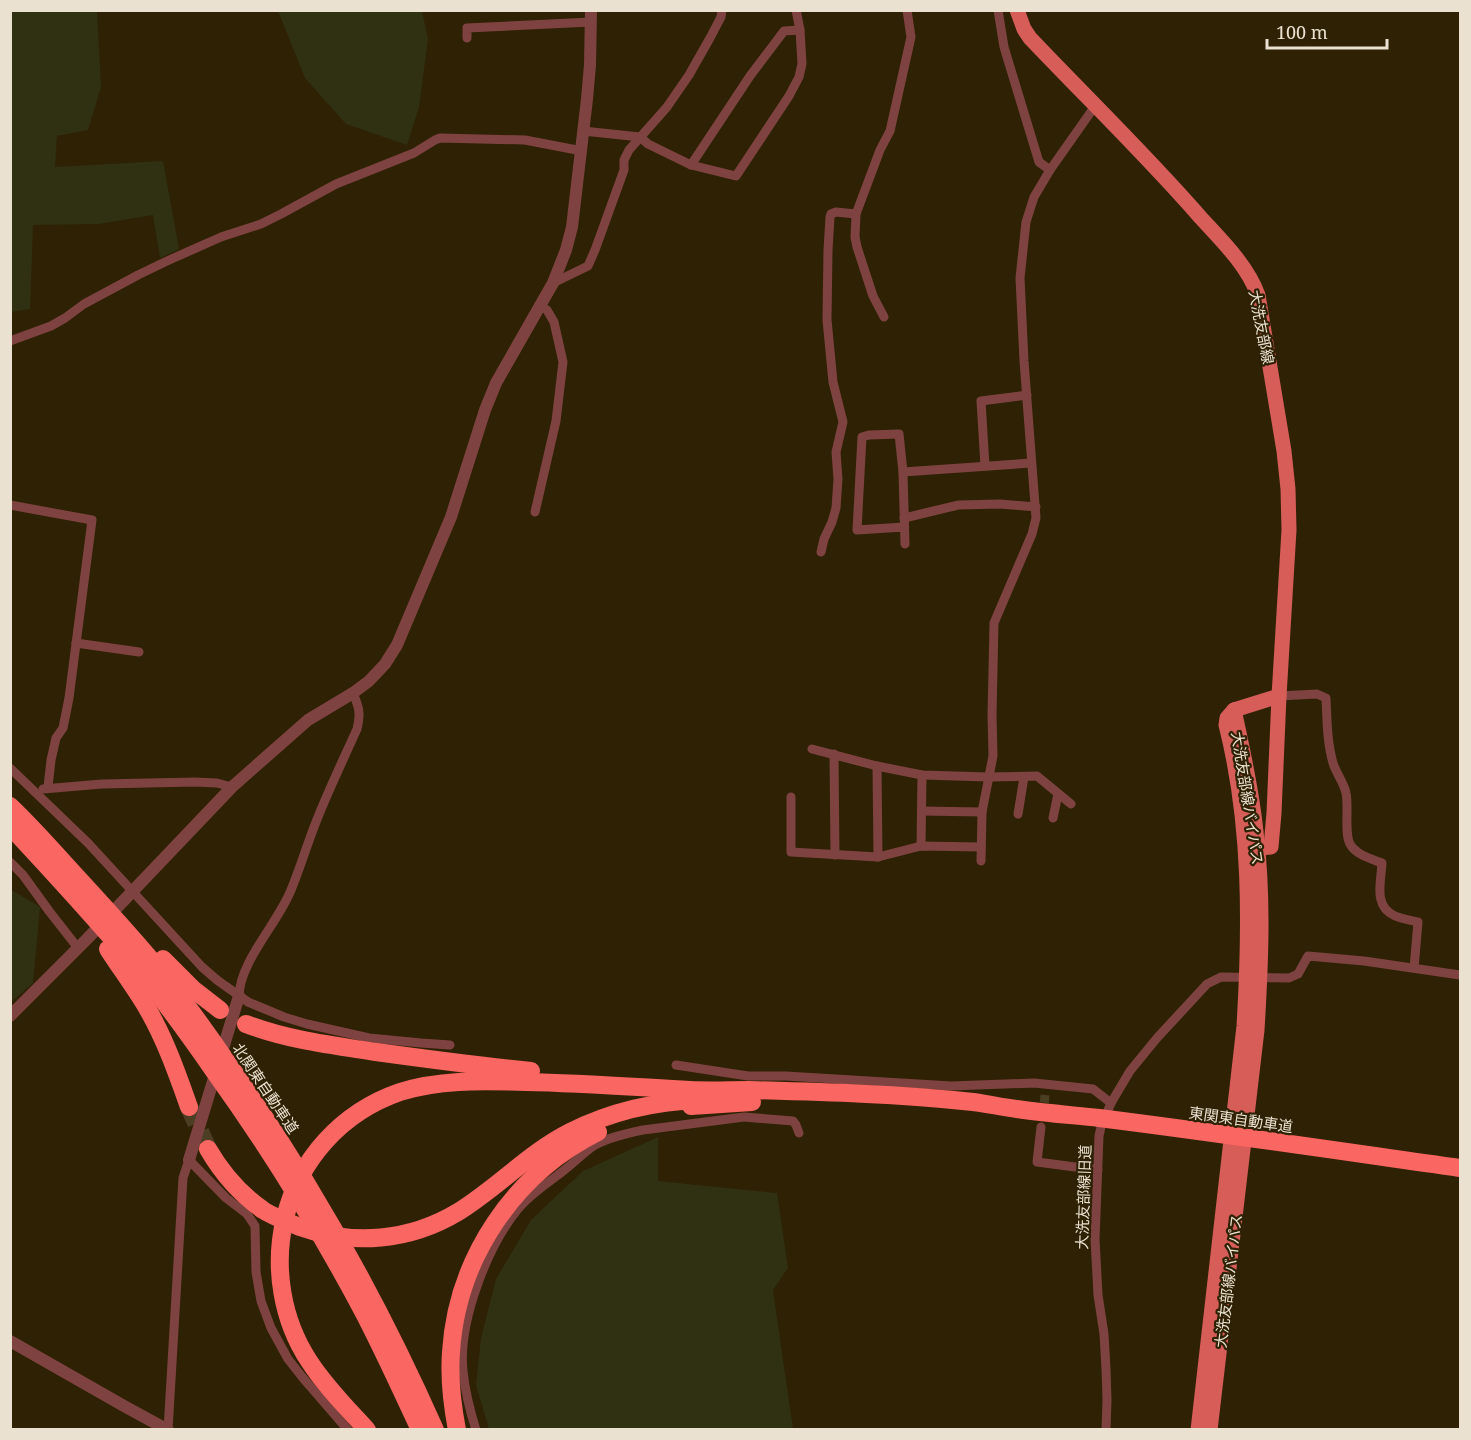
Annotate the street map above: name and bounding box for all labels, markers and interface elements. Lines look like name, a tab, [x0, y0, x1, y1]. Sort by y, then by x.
scale bar	[1267, 12, 1387, 50]
text: 100 m	[1276, 20, 1328, 44]
street label: 大洗友部線	[1245, 288, 1279, 366]
street label: 大洗友部線バイパス	[1228, 730, 1268, 866]
street label: 北関東自動車道	[228, 1039, 304, 1137]
street label: 東関東自動車道	[1188, 1102, 1294, 1136]
street label: 大洗友部線旧道	[1071, 1144, 1095, 1250]
street label: 大洗友部線バイパス	[1210, 1213, 1246, 1349]

